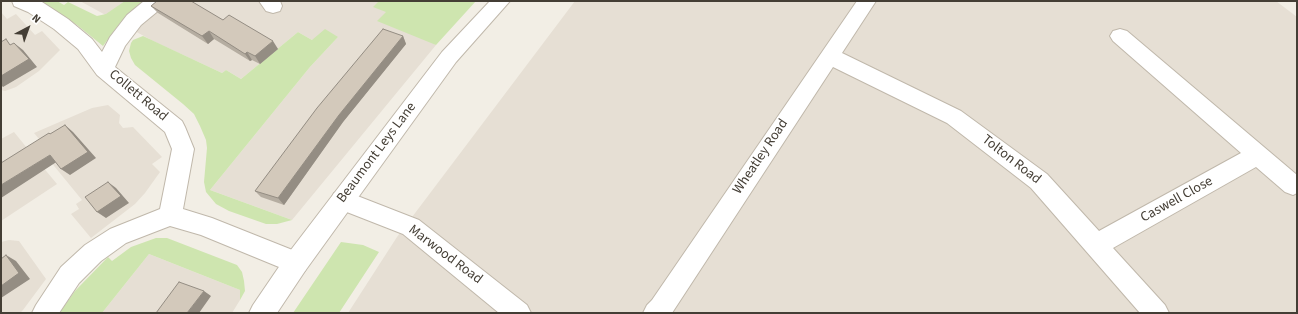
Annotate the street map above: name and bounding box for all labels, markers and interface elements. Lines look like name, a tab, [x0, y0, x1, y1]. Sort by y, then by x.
north arrow	[8, 8, 48, 48]
text: N	[29, 10, 44, 27]
street label: Collett Road	[105, 67, 171, 125]
street label: Beaumont Leys Lane	[334, 99, 420, 207]
street label: Wheatley Road	[730, 116, 792, 198]
street label: Tolton Road	[978, 132, 1044, 188]
street label: Caswell Close	[1138, 173, 1216, 227]
street label: Marwood Road	[405, 222, 485, 288]

